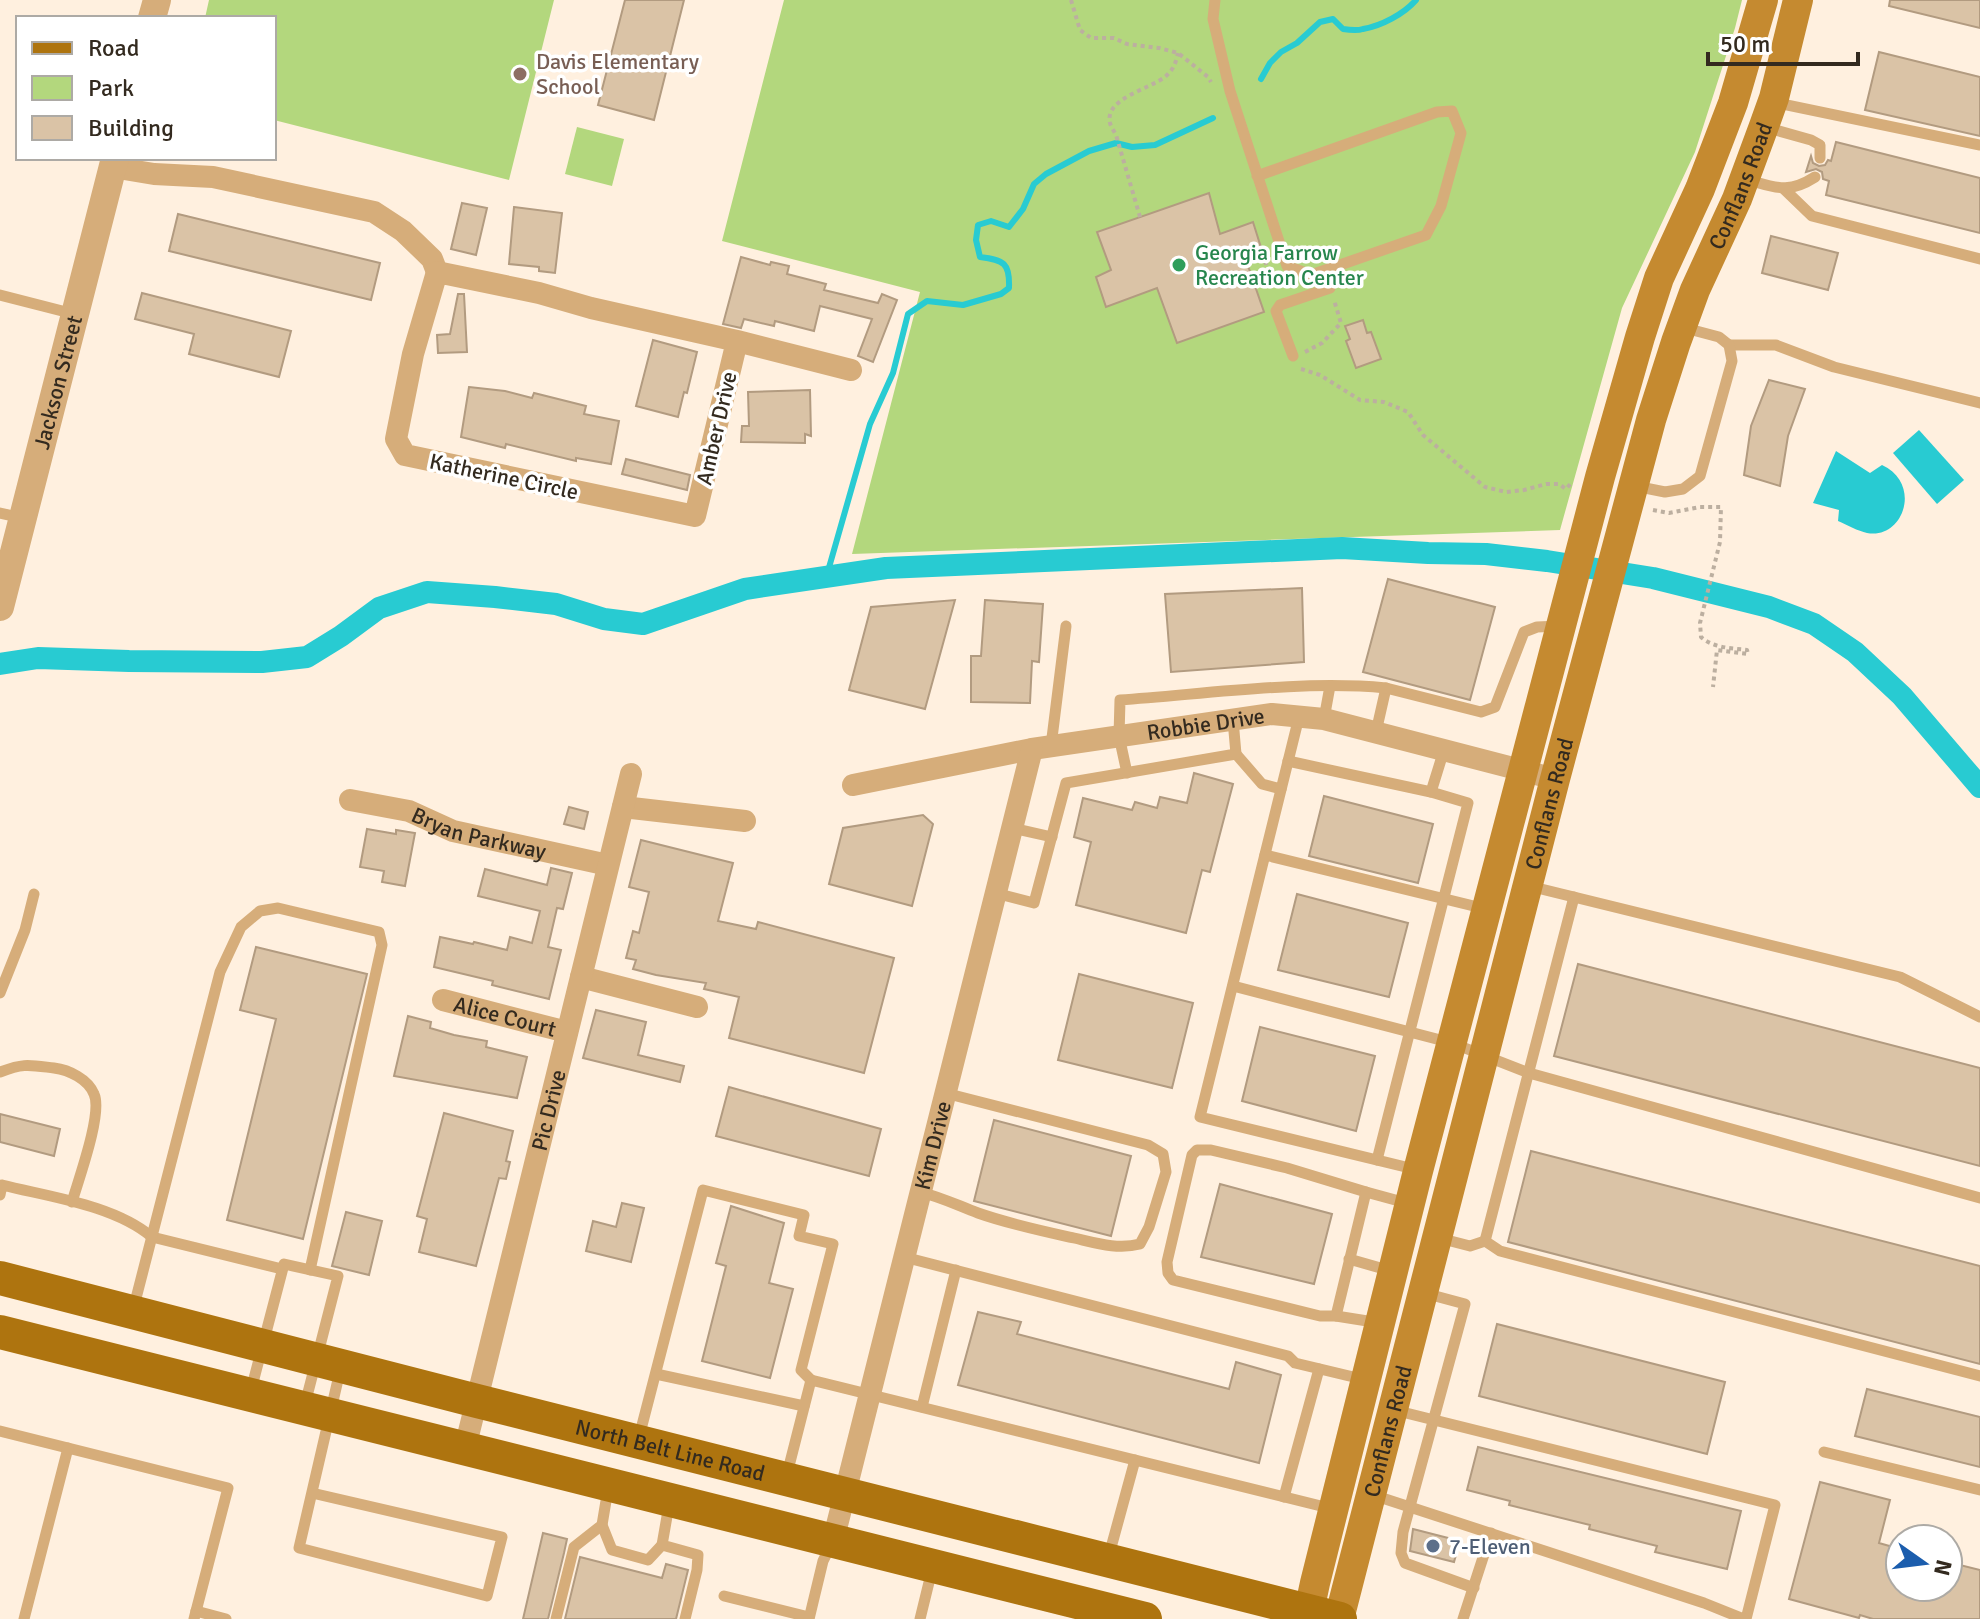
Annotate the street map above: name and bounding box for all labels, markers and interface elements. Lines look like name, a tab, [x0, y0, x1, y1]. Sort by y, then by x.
legend	[16, 16, 276, 160]
scale bar	[1708, 16, 1858, 66]
text: 50 m	[1720, 29, 1770, 59]
text: Road	[88, 33, 139, 63]
place label: Davis Elementary School	[536, 48, 700, 100]
marker: Davis Elementary School	[511, 65, 529, 83]
text: Park	[88, 73, 134, 103]
text: Building	[88, 113, 174, 143]
street label: Conflans Road	[1703, 118, 1778, 254]
place label: Georgia Farrow Recreation Center	[1195, 239, 1364, 291]
marker: Georgia Farrow Recreation Center	[1170, 256, 1188, 274]
street label: Jackson Street	[28, 312, 88, 452]
street label: Amber Drive	[690, 369, 743, 488]
street label: Katherine Circle	[427, 448, 581, 505]
street label: Robbie Drive	[1145, 702, 1266, 746]
street label: Conflans Road	[1519, 735, 1579, 872]
street label: Bryan Parkway	[407, 801, 549, 865]
street label: Alice Court	[451, 990, 559, 1043]
street label: Pic Drive	[526, 1067, 572, 1154]
street label: Kim Drive	[909, 1098, 957, 1193]
street label: Conflans Road	[1358, 1363, 1418, 1500]
street label: North Belt Line Road	[573, 1413, 768, 1487]
north arrow	[1884, 1523, 1964, 1603]
place label: 7-Eleven	[1449, 1533, 1531, 1560]
marker: 7-Eleven	[1424, 1537, 1442, 1555]
text: N	[1928, 1557, 1958, 1578]

